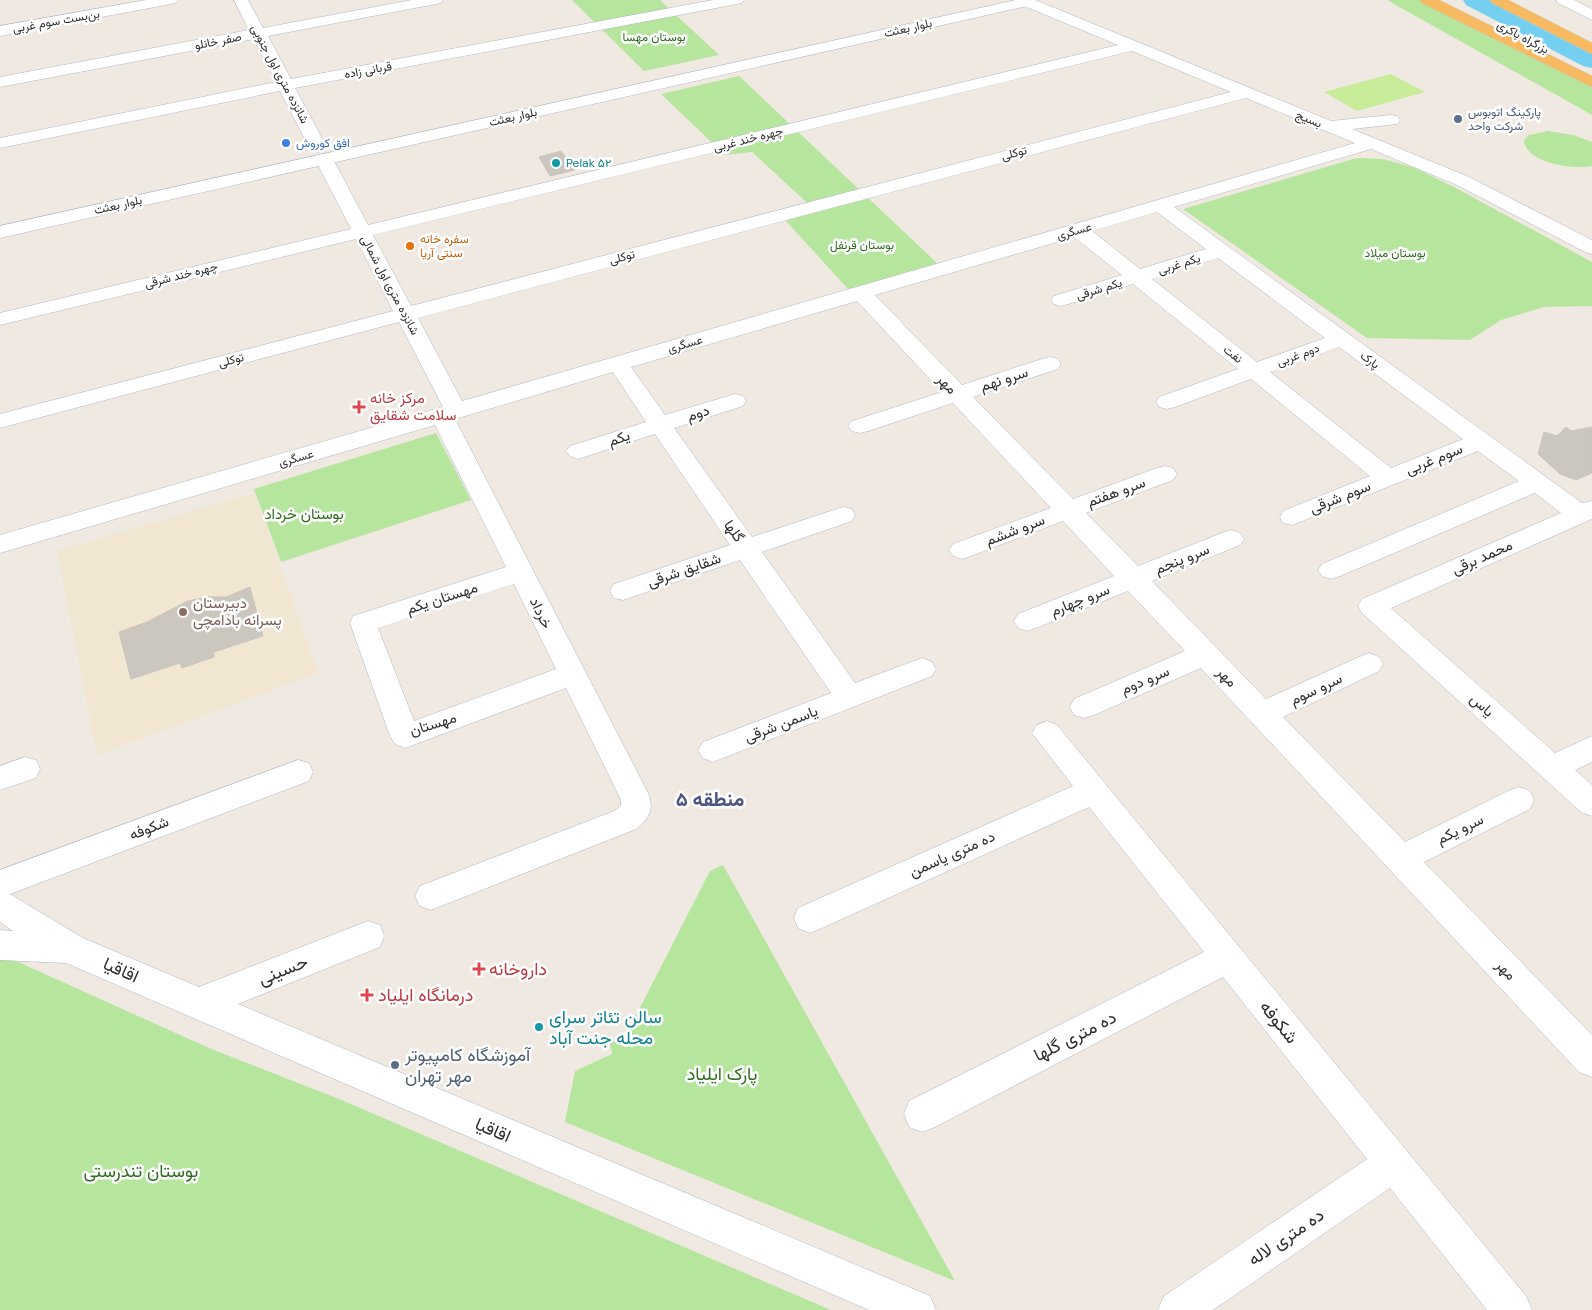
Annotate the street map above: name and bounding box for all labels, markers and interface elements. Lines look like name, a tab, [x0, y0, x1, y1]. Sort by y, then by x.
street label: بن‌بست سوم غربی	[11, 5, 101, 37]
street label: بلوار بعثت	[883, 15, 933, 41]
street label: بزرگراه باکری	[1494, 17, 1552, 57]
street label: شانزده متری اول جنوبی	[247, 22, 313, 126]
street label: صفر خانلو	[193, 29, 243, 53]
park label: بوستان مهسا	[622, 29, 686, 45]
street label: قربانی زاده	[343, 58, 393, 82]
street label: بلوار بعثت	[488, 104, 538, 130]
place label: پارکینگ اتوبوس شرکت واحد	[1468, 104, 1541, 134]
street label: بسیج	[1293, 106, 1325, 133]
marker: پارکینگ اتوبوس شرکت واحد	[1452, 113, 1464, 125]
street label: چهره خند غربی	[712, 123, 784, 155]
place label: افق کوروش	[296, 135, 350, 151]
marker: افق کوروش	[280, 137, 292, 149]
street label: توکلی	[999, 142, 1029, 164]
place label: Pelak ۵۲	[566, 155, 611, 171]
marker: Pelak ۵۲	[550, 157, 562, 169]
street label: بلوار بعثت	[93, 192, 143, 218]
street label: عسگری	[1055, 218, 1093, 244]
place label: سفره خانه سنتی آریا	[420, 231, 469, 261]
street label: شانزده متری اول شمالی	[357, 232, 423, 338]
park label: بوستان قرنفل	[830, 237, 894, 253]
marker: سفره خانه سنتی آریا	[404, 240, 416, 252]
park label: بوستان میلاد	[1364, 245, 1426, 261]
street label: توکلی	[607, 246, 637, 268]
street label: یکم غربی	[1156, 250, 1202, 278]
street label: چهره خند شرقی	[143, 258, 219, 292]
street label: یکم شرقی	[1074, 274, 1124, 304]
street label: عسگری	[666, 331, 704, 357]
street label: دوم غربی	[1274, 340, 1322, 370]
street label: نفت	[1220, 341, 1246, 367]
street label: پارک	[1357, 348, 1383, 373]
street label: توکلی	[216, 349, 246, 371]
street label: سرو نهم	[977, 362, 1031, 396]
street label: مهر	[932, 369, 962, 399]
place label: مرکز خانه سلامت شقایق	[370, 388, 456, 425]
marker: مرکز خانه سلامت شقایق	[352, 400, 366, 414]
street label: دوم	[684, 400, 712, 426]
street label: یکم	[606, 425, 632, 451]
street label: سوم غربی	[1402, 438, 1466, 480]
street label: عسگری	[277, 445, 315, 471]
street label: سرو هفتم	[1084, 472, 1148, 512]
street label: سوم شرقی	[1306, 476, 1374, 518]
park label: بوستان خرداد	[264, 504, 344, 524]
street label: سرو ششم	[982, 509, 1048, 550]
street label: گلها	[719, 516, 749, 546]
street label: محمد برقی	[1448, 535, 1516, 579]
street label: سرو پنجم	[1152, 539, 1213, 579]
street label: شقایق شرقی	[645, 548, 724, 592]
street label: مهستان یکم	[404, 577, 480, 619]
street label: سرو چهارم	[1047, 579, 1113, 621]
place label: دبیرستان پسرانه بادامچی	[193, 593, 282, 630]
street label: خرداد	[525, 594, 557, 632]
marker: دبیرستان پسرانه بادامچی	[177, 606, 189, 618]
street label: سرو دوم	[1118, 661, 1172, 699]
street label: مهر	[1212, 662, 1242, 692]
street label: سرو سوم	[1287, 668, 1346, 710]
street label: یاس	[1466, 689, 1498, 721]
street label: یاسمن شرقی	[741, 701, 821, 747]
street label: مهستان	[407, 707, 459, 741]
district label: منطقه ۵	[676, 786, 744, 812]
street label: سرو یکم	[1433, 809, 1487, 849]
street label: شکوفه	[126, 811, 172, 845]
street label: ده متری یاسمن	[906, 826, 998, 882]
street label: حسینی	[255, 949, 311, 991]
street label: اقاقیا	[99, 952, 143, 988]
street label: مهر	[1491, 955, 1521, 985]
place label: داروخانه	[489, 957, 547, 981]
marker: داروخانه	[473, 963, 485, 975]
place label: درمانگاه ایلیاد	[378, 983, 473, 1007]
marker: درمانگاه ایلیاد	[360, 988, 374, 1002]
street label: شکوفه	[1254, 995, 1304, 1049]
place label: سالن تئاتر سرای محله جنت آباد	[549, 1005, 662, 1050]
street label: ده متری گلها	[1030, 1005, 1120, 1067]
marker: سالن تئاتر سرای محله جنت آباد	[533, 1021, 545, 1033]
place label: آموزشگاه کامپیوتر مهر تهران	[404, 1043, 532, 1088]
marker: آموزشگاه کامپیوتر مهر تهران	[389, 1059, 401, 1071]
park label: پارک ایلیاد	[687, 1062, 757, 1086]
street label: اقاقیا	[471, 1112, 515, 1148]
park label: بوستان تندرستی	[84, 1159, 198, 1183]
street label: ده متری لاله	[1243, 1203, 1329, 1271]

